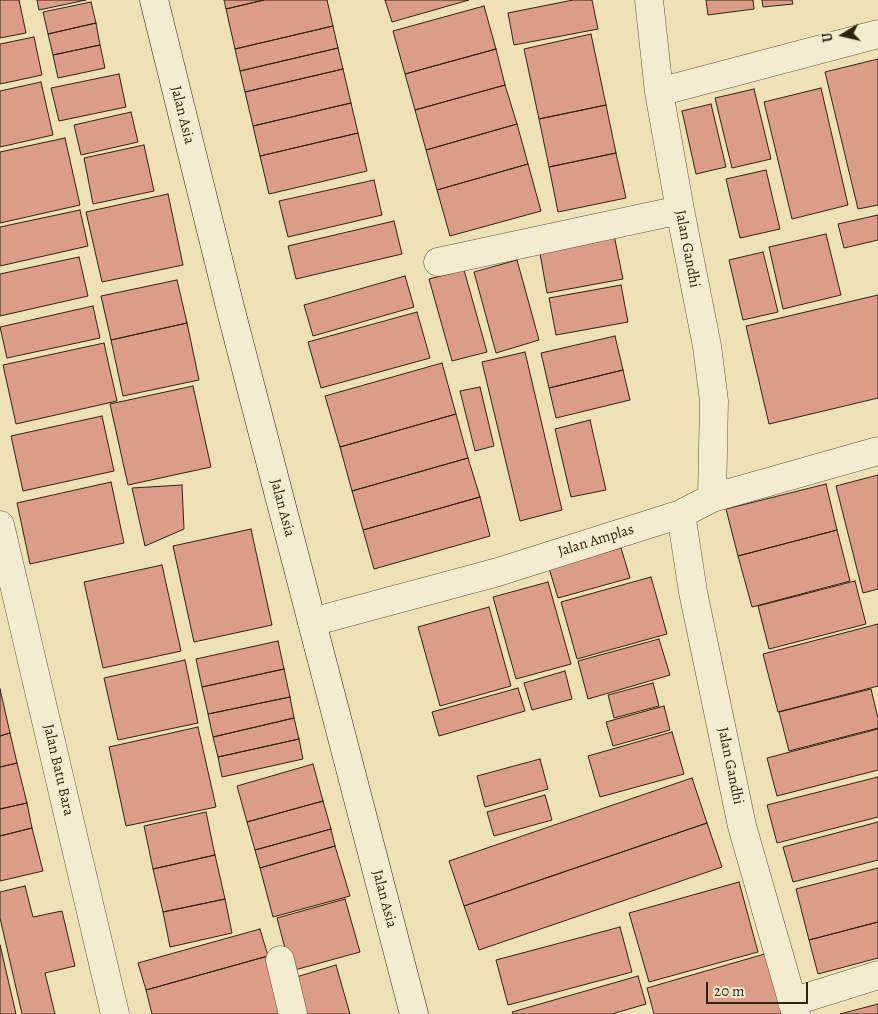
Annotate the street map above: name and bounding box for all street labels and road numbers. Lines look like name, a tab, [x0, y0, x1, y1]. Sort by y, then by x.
street label: Jalan Asia	[166, 84, 198, 146]
street label: Jalan Gandhi	[671, 209, 703, 289]
street label: Jalan Asia	[266, 477, 298, 539]
street label: Jalan Amplas	[556, 521, 636, 561]
street label: Jalan Batu Bara	[39, 722, 77, 818]
street label: Jalan Gandhi	[713, 726, 747, 806]
street label: Jalan Asia	[368, 868, 400, 930]

